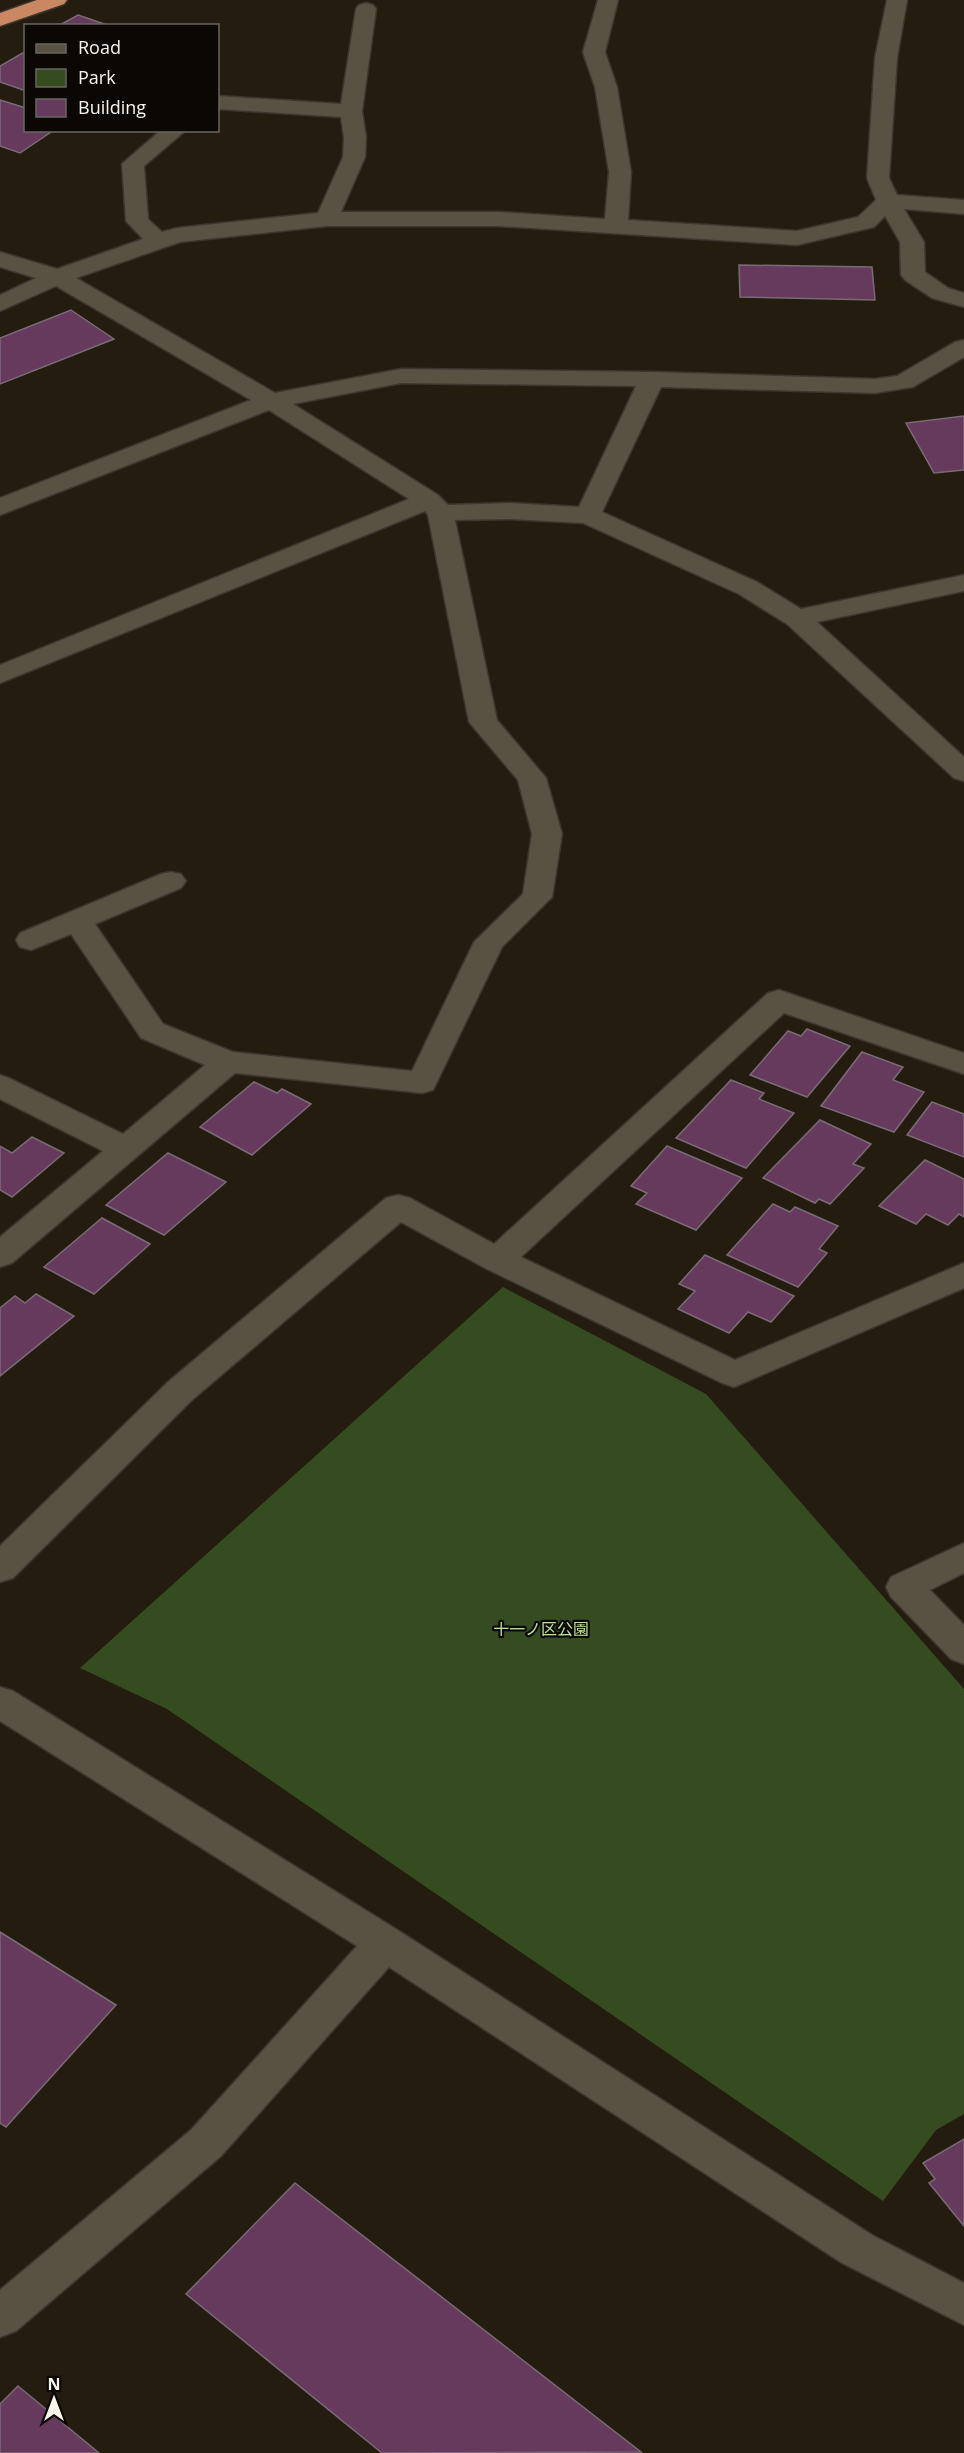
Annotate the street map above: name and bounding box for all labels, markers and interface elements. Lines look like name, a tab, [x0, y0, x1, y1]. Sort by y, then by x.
legend	[24, 24, 219, 132]
text: Road	[78, 35, 121, 59]
text: Park	[78, 65, 116, 89]
text: Building	[78, 95, 146, 119]
park label: 十一ノ区公園	[493, 1618, 589, 1640]
north arrow	[24, 2369, 84, 2429]
text: N	[47, 2373, 61, 2395]

